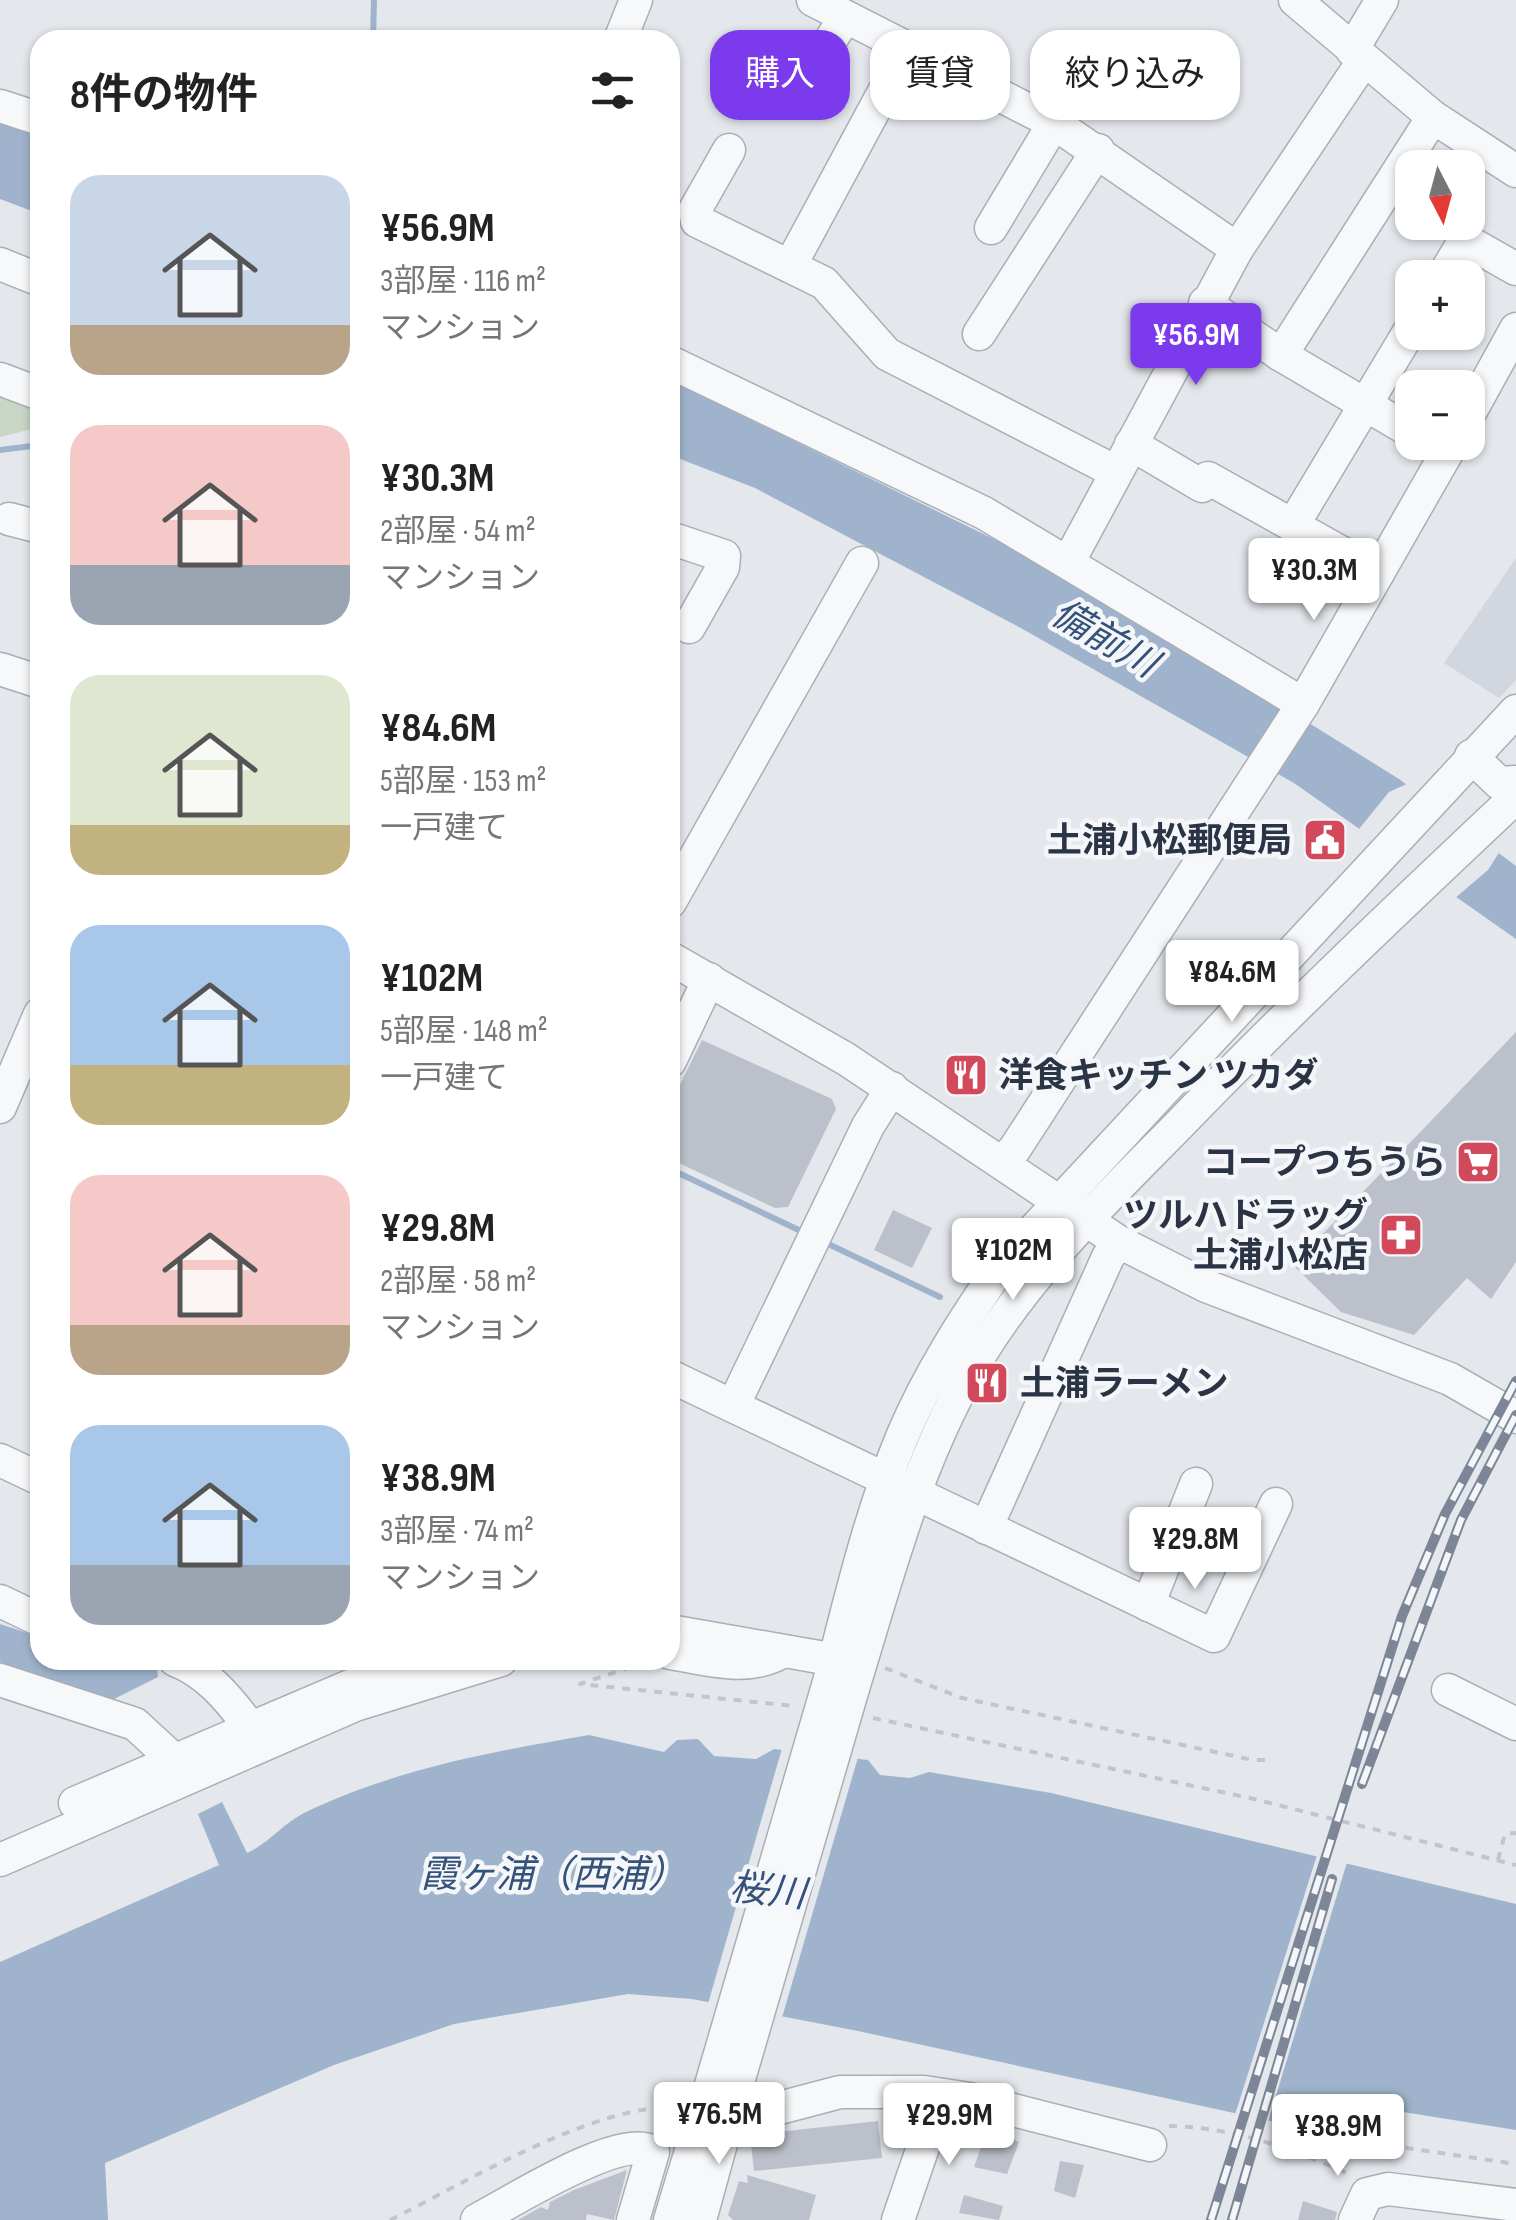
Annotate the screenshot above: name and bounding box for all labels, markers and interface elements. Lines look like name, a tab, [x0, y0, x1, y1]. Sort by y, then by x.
chip: 購入	[710, 30, 850, 120]
chip: 賃貸	[870, 30, 1010, 120]
chip: 絞り込み	[1030, 30, 1240, 120]
icon: filters	[585, 63, 640, 118]
text: 8件の物件	[70, 70, 258, 121]
north arrow	[1395, 150, 1485, 240]
map controls	[1395, 150, 1485, 460]
text: ¥56.9M	[380, 203, 495, 254]
icon: home	[150, 215, 270, 335]
button: +	[1395, 260, 1485, 350]
text: 3部屋 · 116 m²	[380, 262, 546, 301]
pin: ¥56.9M	[1115, 303, 1277, 388]
text: マンション	[380, 309, 540, 348]
text: ¥56.9M	[1152, 316, 1240, 355]
button: −	[1395, 370, 1485, 460]
text: ¥30.3M	[380, 453, 494, 504]
icon: home	[150, 465, 270, 585]
text: 2部屋 · 54 m²	[380, 512, 536, 551]
pin: ¥30.3M	[1233, 538, 1395, 623]
text: ¥30.3M	[1270, 551, 1358, 590]
text: マンション	[380, 559, 540, 598]
water label: 備前川	[1044, 591, 1168, 689]
text: ¥84.6M	[380, 703, 496, 754]
icon: home	[150, 715, 270, 835]
text: 5部屋 · 153 m²	[380, 762, 546, 801]
text: 一戸建て	[380, 809, 508, 848]
public building icon: 土浦小松郵便局	[1302, 817, 1348, 863]
place label: 土浦小松郵便局	[1047, 820, 1292, 863]
pin: ¥84.6M	[1151, 940, 1313, 1025]
text: ¥102M	[380, 953, 483, 1004]
text: ¥84.6M	[1188, 953, 1276, 992]
icon: home	[150, 965, 270, 1085]
text: 5部屋 · 148 m²	[380, 1012, 548, 1051]
restaurant icon: 洋食キッチン ツカダ	[943, 1052, 989, 1098]
place label: 洋食キッチン ツカダ	[998, 1055, 1318, 1098]
text: 一戸建て	[380, 1059, 508, 1098]
supermarket icon: コープつちうら	[1455, 1139, 1501, 1185]
place label: コープつちうら	[1203, 1142, 1446, 1185]
place label: ツルハドラッグ 土浦小松店	[1123, 1195, 1368, 1278]
text: ¥29.8M	[380, 1203, 495, 1254]
pharmacy icon: ツルハドラッグ 土浦小松店	[1378, 1212, 1424, 1258]
icon: home	[150, 1215, 270, 1335]
pin: ¥102M	[943, 1218, 1083, 1303]
text: ¥102M	[974, 1231, 1052, 1270]
text: 2部屋 · 58 m²	[380, 1262, 536, 1301]
text: マンション	[380, 1309, 540, 1348]
restaurant icon: 土浦ラーメン	[964, 1360, 1010, 1406]
place label: 土浦ラーメン	[1020, 1363, 1229, 1406]
text: ¥38.9M	[380, 1453, 496, 1504]
icon: home	[150, 1465, 270, 1585]
pin: ¥29.8M	[1114, 1507, 1276, 1592]
text: 3部屋 · 74 m²	[380, 1512, 534, 1551]
text: ¥29.8M	[1151, 1520, 1239, 1559]
text: マンション	[380, 1559, 540, 1598]
water label: 霞ヶ浦（西浦）	[420, 1853, 686, 1898]
water label: 桜川	[728, 1865, 812, 1918]
pin: ¥76.5M	[638, 2082, 800, 2167]
pin: ¥29.9M	[868, 2083, 1030, 2168]
pin: ¥38.9M	[1257, 2094, 1419, 2179]
text: ¥76.5M	[676, 2095, 762, 2134]
text: ¥29.9M	[905, 2096, 993, 2135]
text: ¥38.9M	[1294, 2107, 1382, 2146]

